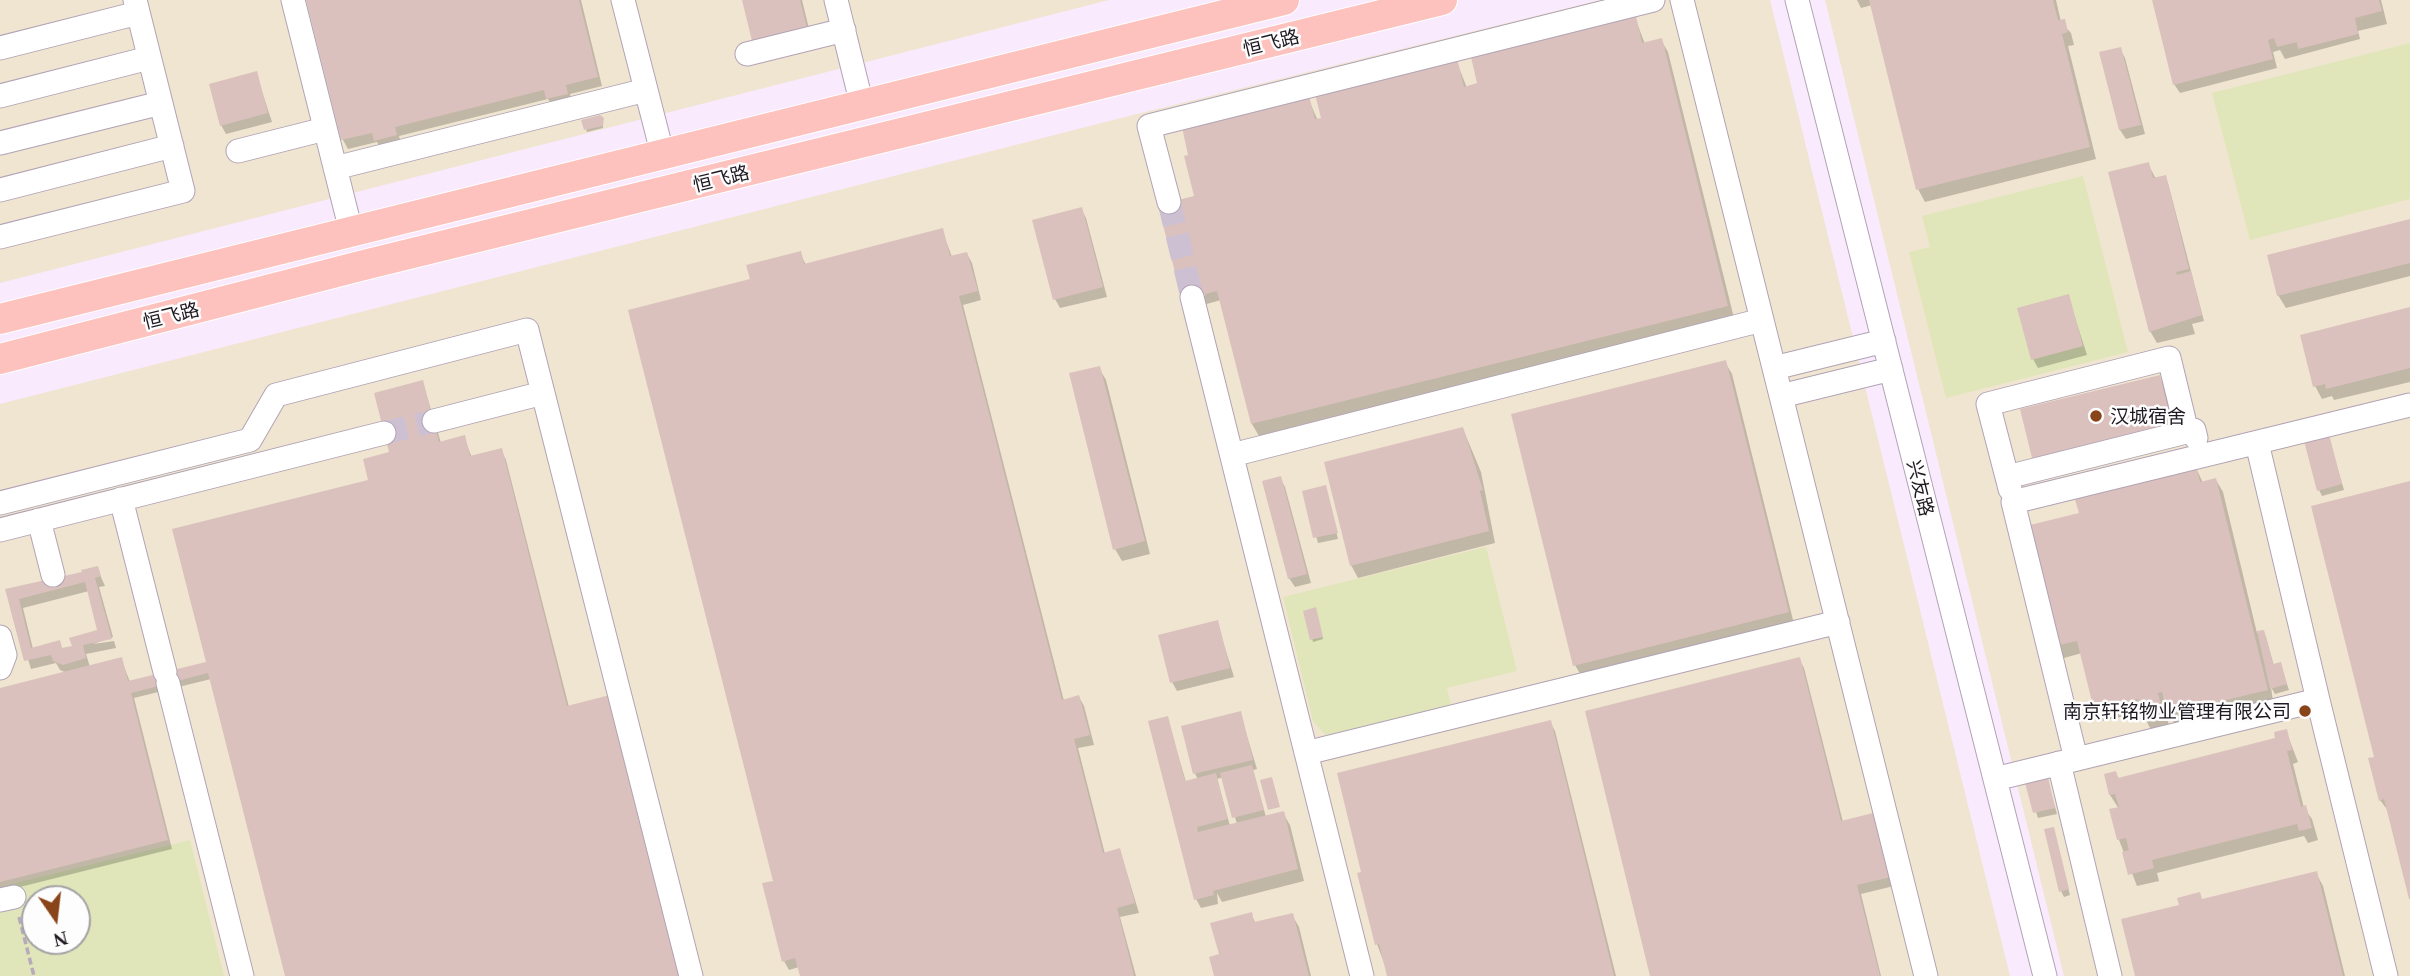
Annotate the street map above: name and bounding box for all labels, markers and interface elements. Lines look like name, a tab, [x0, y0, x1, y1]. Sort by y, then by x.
street label: 恒飞路	[1241, 24, 1301, 60]
street label: 恒飞路	[691, 160, 751, 196]
street label: 恒飞路	[141, 297, 201, 333]
place label: 汉城宿舍	[2110, 405, 2186, 427]
marker: 汉城宿舍	[2088, 408, 2104, 424]
street label: 兴友路	[1903, 458, 1939, 518]
place label: 南京轩铭物业管理有限公司	[2063, 700, 2291, 722]
marker: 南京轩铭物业管理有限公司	[2297, 703, 2313, 719]
north arrow	[21, 885, 91, 955]
text: N	[52, 927, 70, 951]

